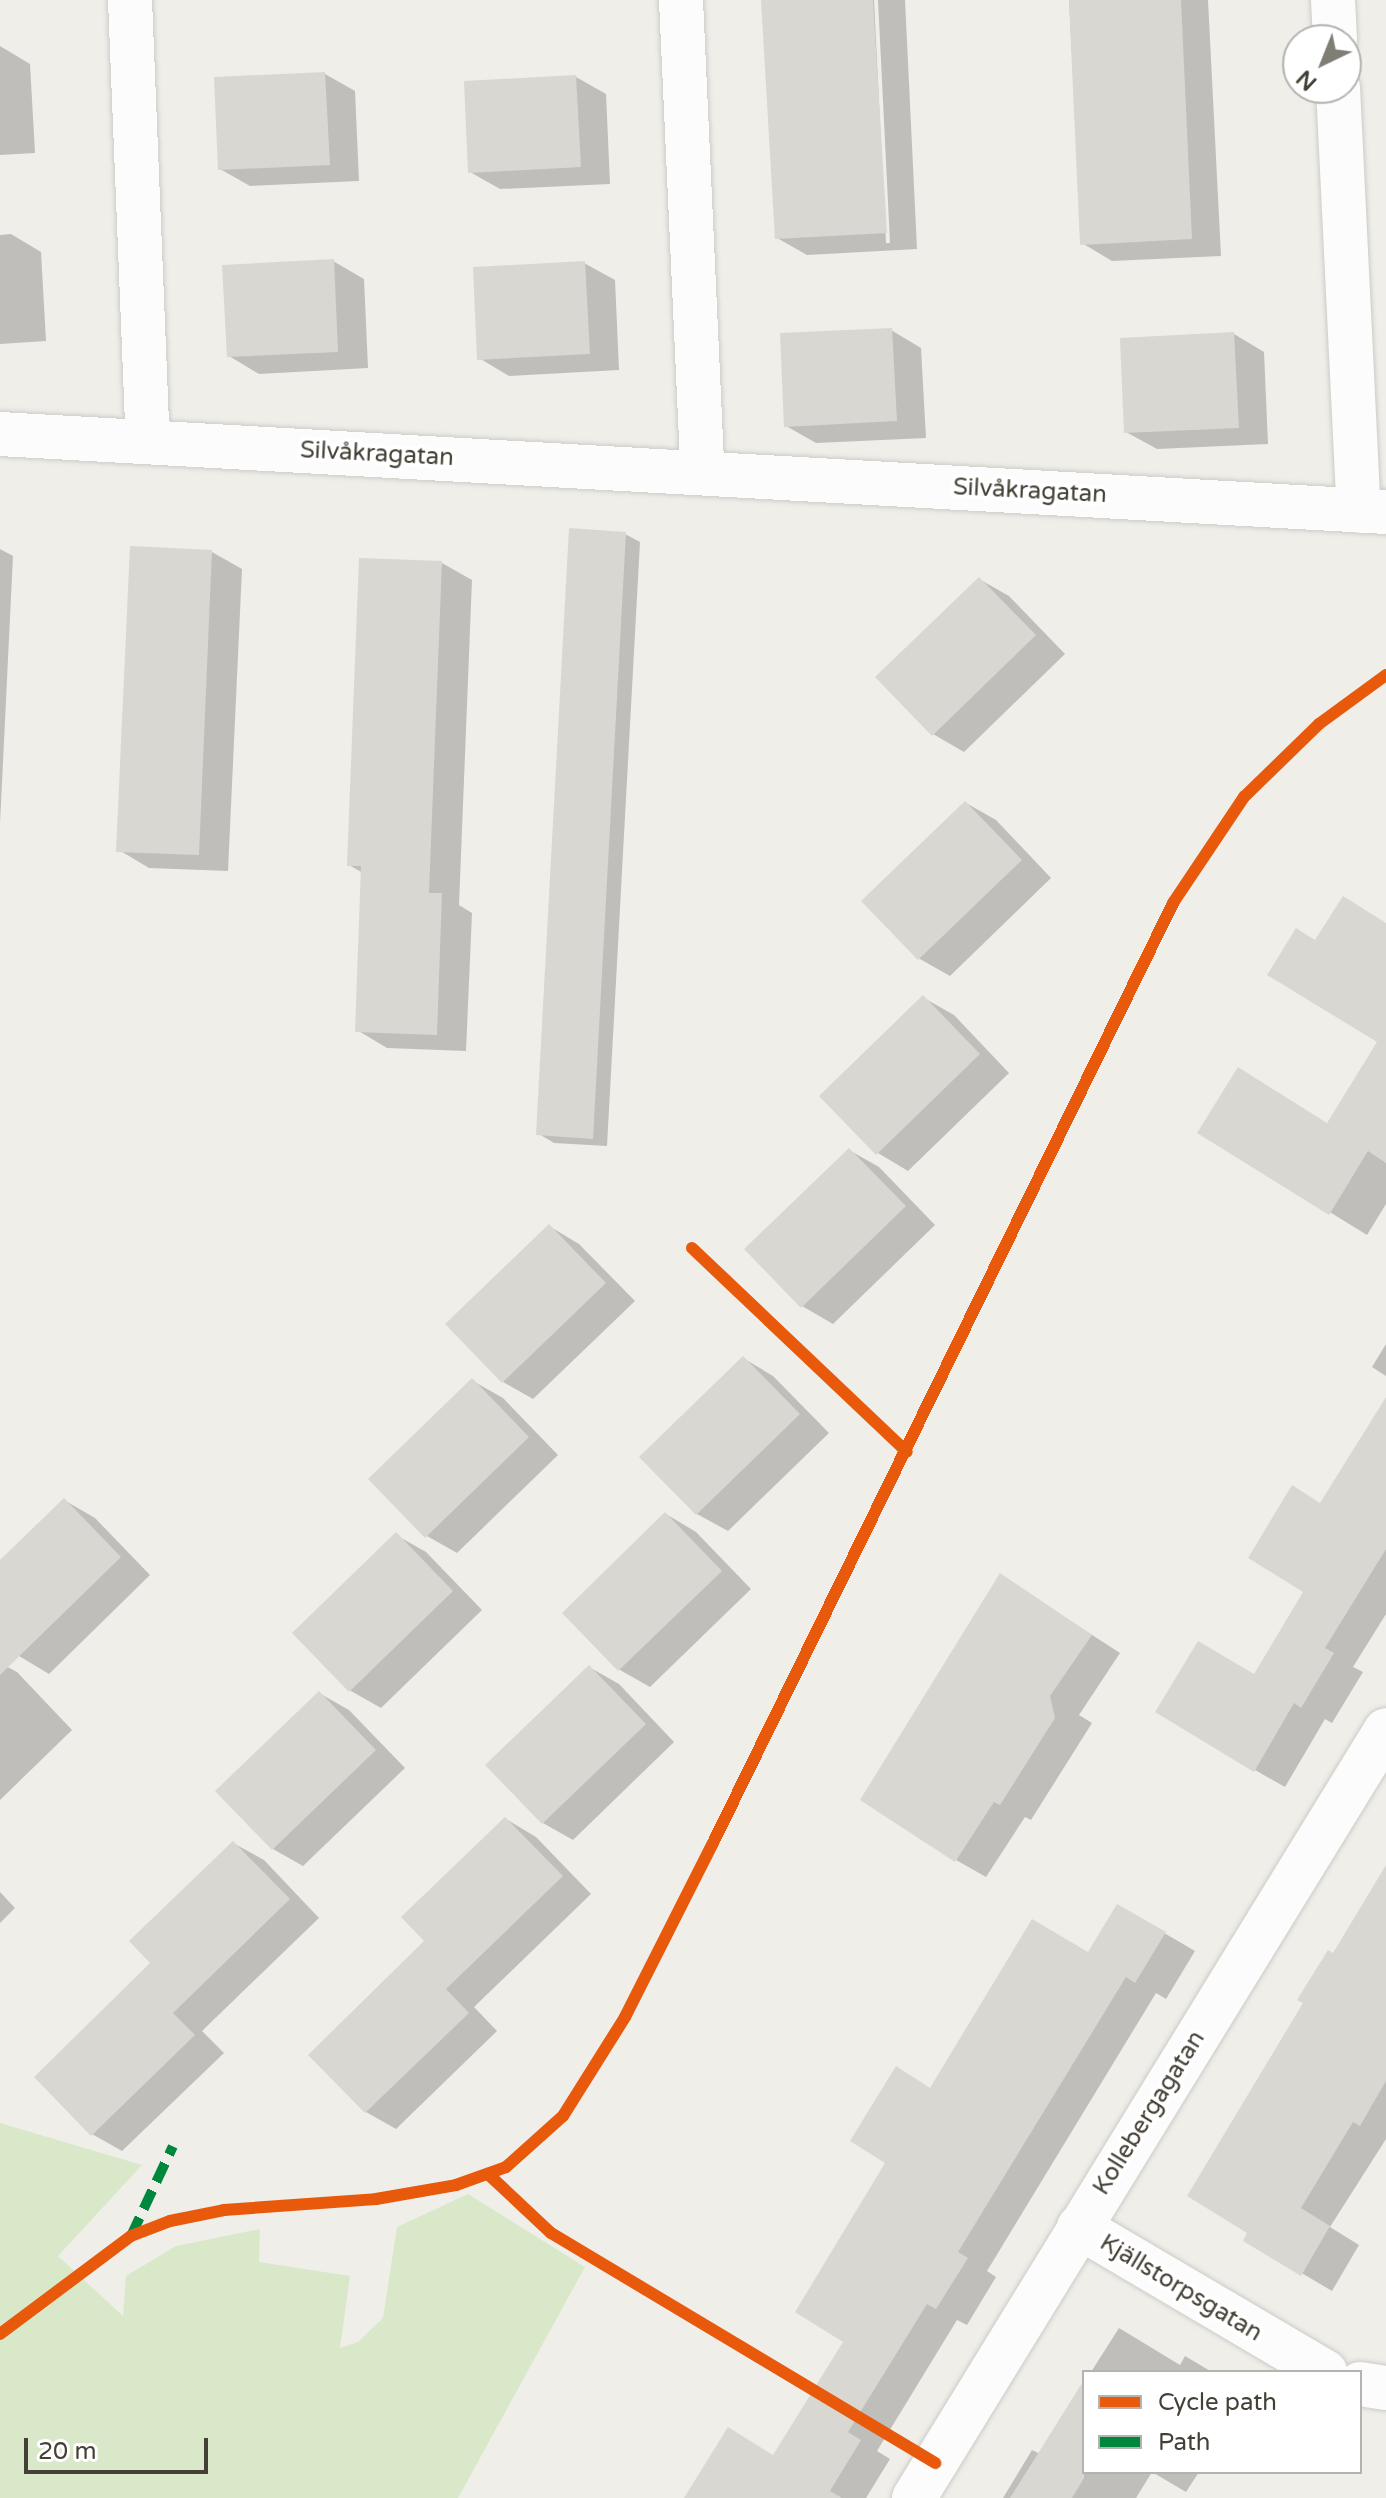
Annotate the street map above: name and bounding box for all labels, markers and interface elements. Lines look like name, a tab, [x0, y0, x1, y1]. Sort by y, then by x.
north arrow	[1282, 24, 1362, 104]
text: N	[1292, 65, 1322, 96]
street label: Silvåkragatan	[299, 436, 455, 472]
street label: Silvåkragatan	[952, 473, 1108, 509]
street label: Kollebergagatan	[1087, 2026, 1211, 2200]
street label: Kjällstorpsgatan	[1095, 2228, 1267, 2348]
legend	[1082, 2370, 1362, 2474]
text: Cycle path	[1158, 2388, 1277, 2417]
scale bar	[28, 2422, 212, 2472]
text: Path	[1158, 2428, 1211, 2457]
text: 20 m	[38, 2437, 96, 2466]

